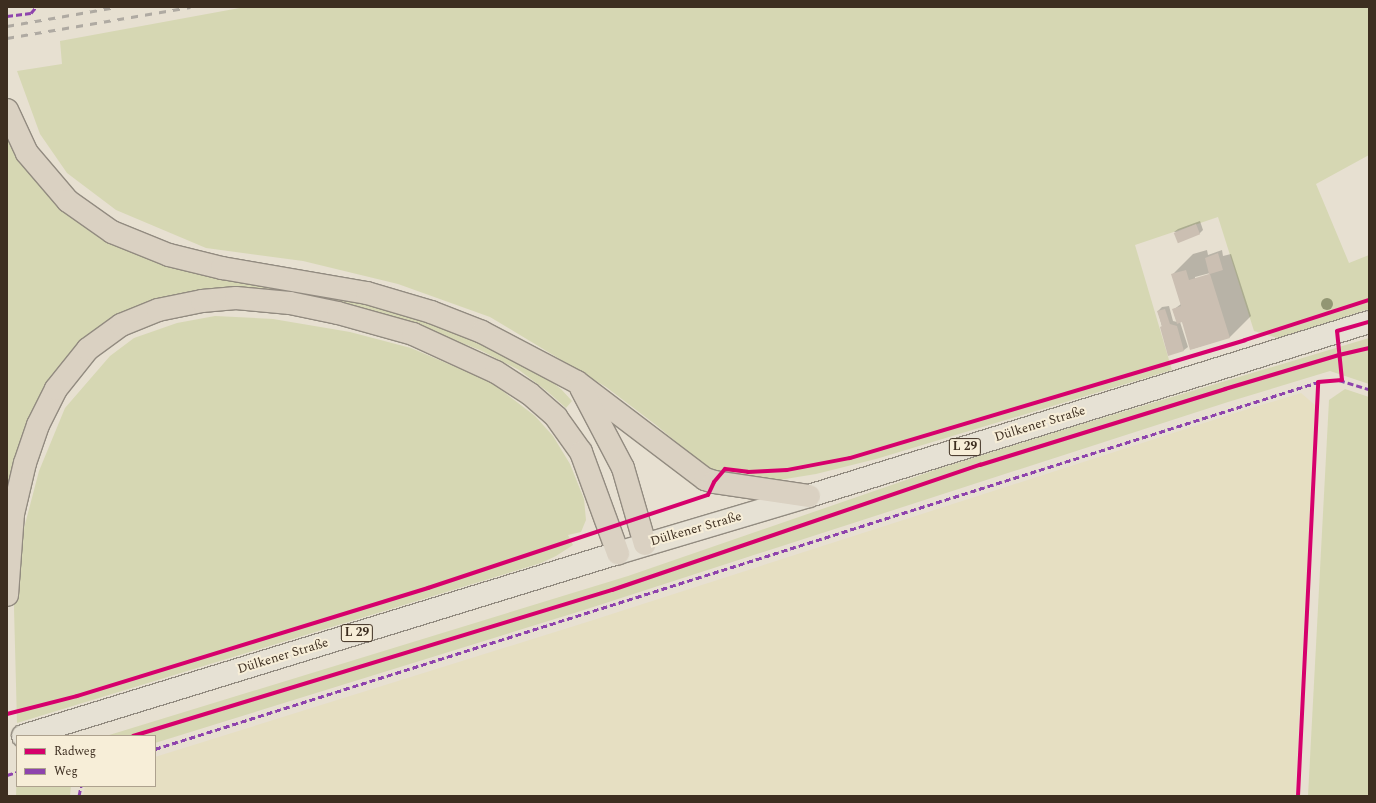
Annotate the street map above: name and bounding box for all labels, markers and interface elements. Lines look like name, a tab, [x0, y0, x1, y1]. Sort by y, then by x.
street label: Dülkener Straße	[993, 403, 1087, 445]
road number: L 29	[948, 437, 982, 457]
street label: Dülkener Straße	[649, 509, 743, 549]
road number: L 29	[340, 623, 374, 643]
street label: Dülkener Straße	[236, 635, 330, 677]
legend	[16, 735, 156, 787]
text: Radweg	[54, 742, 96, 761]
text: Weg	[54, 762, 78, 781]

